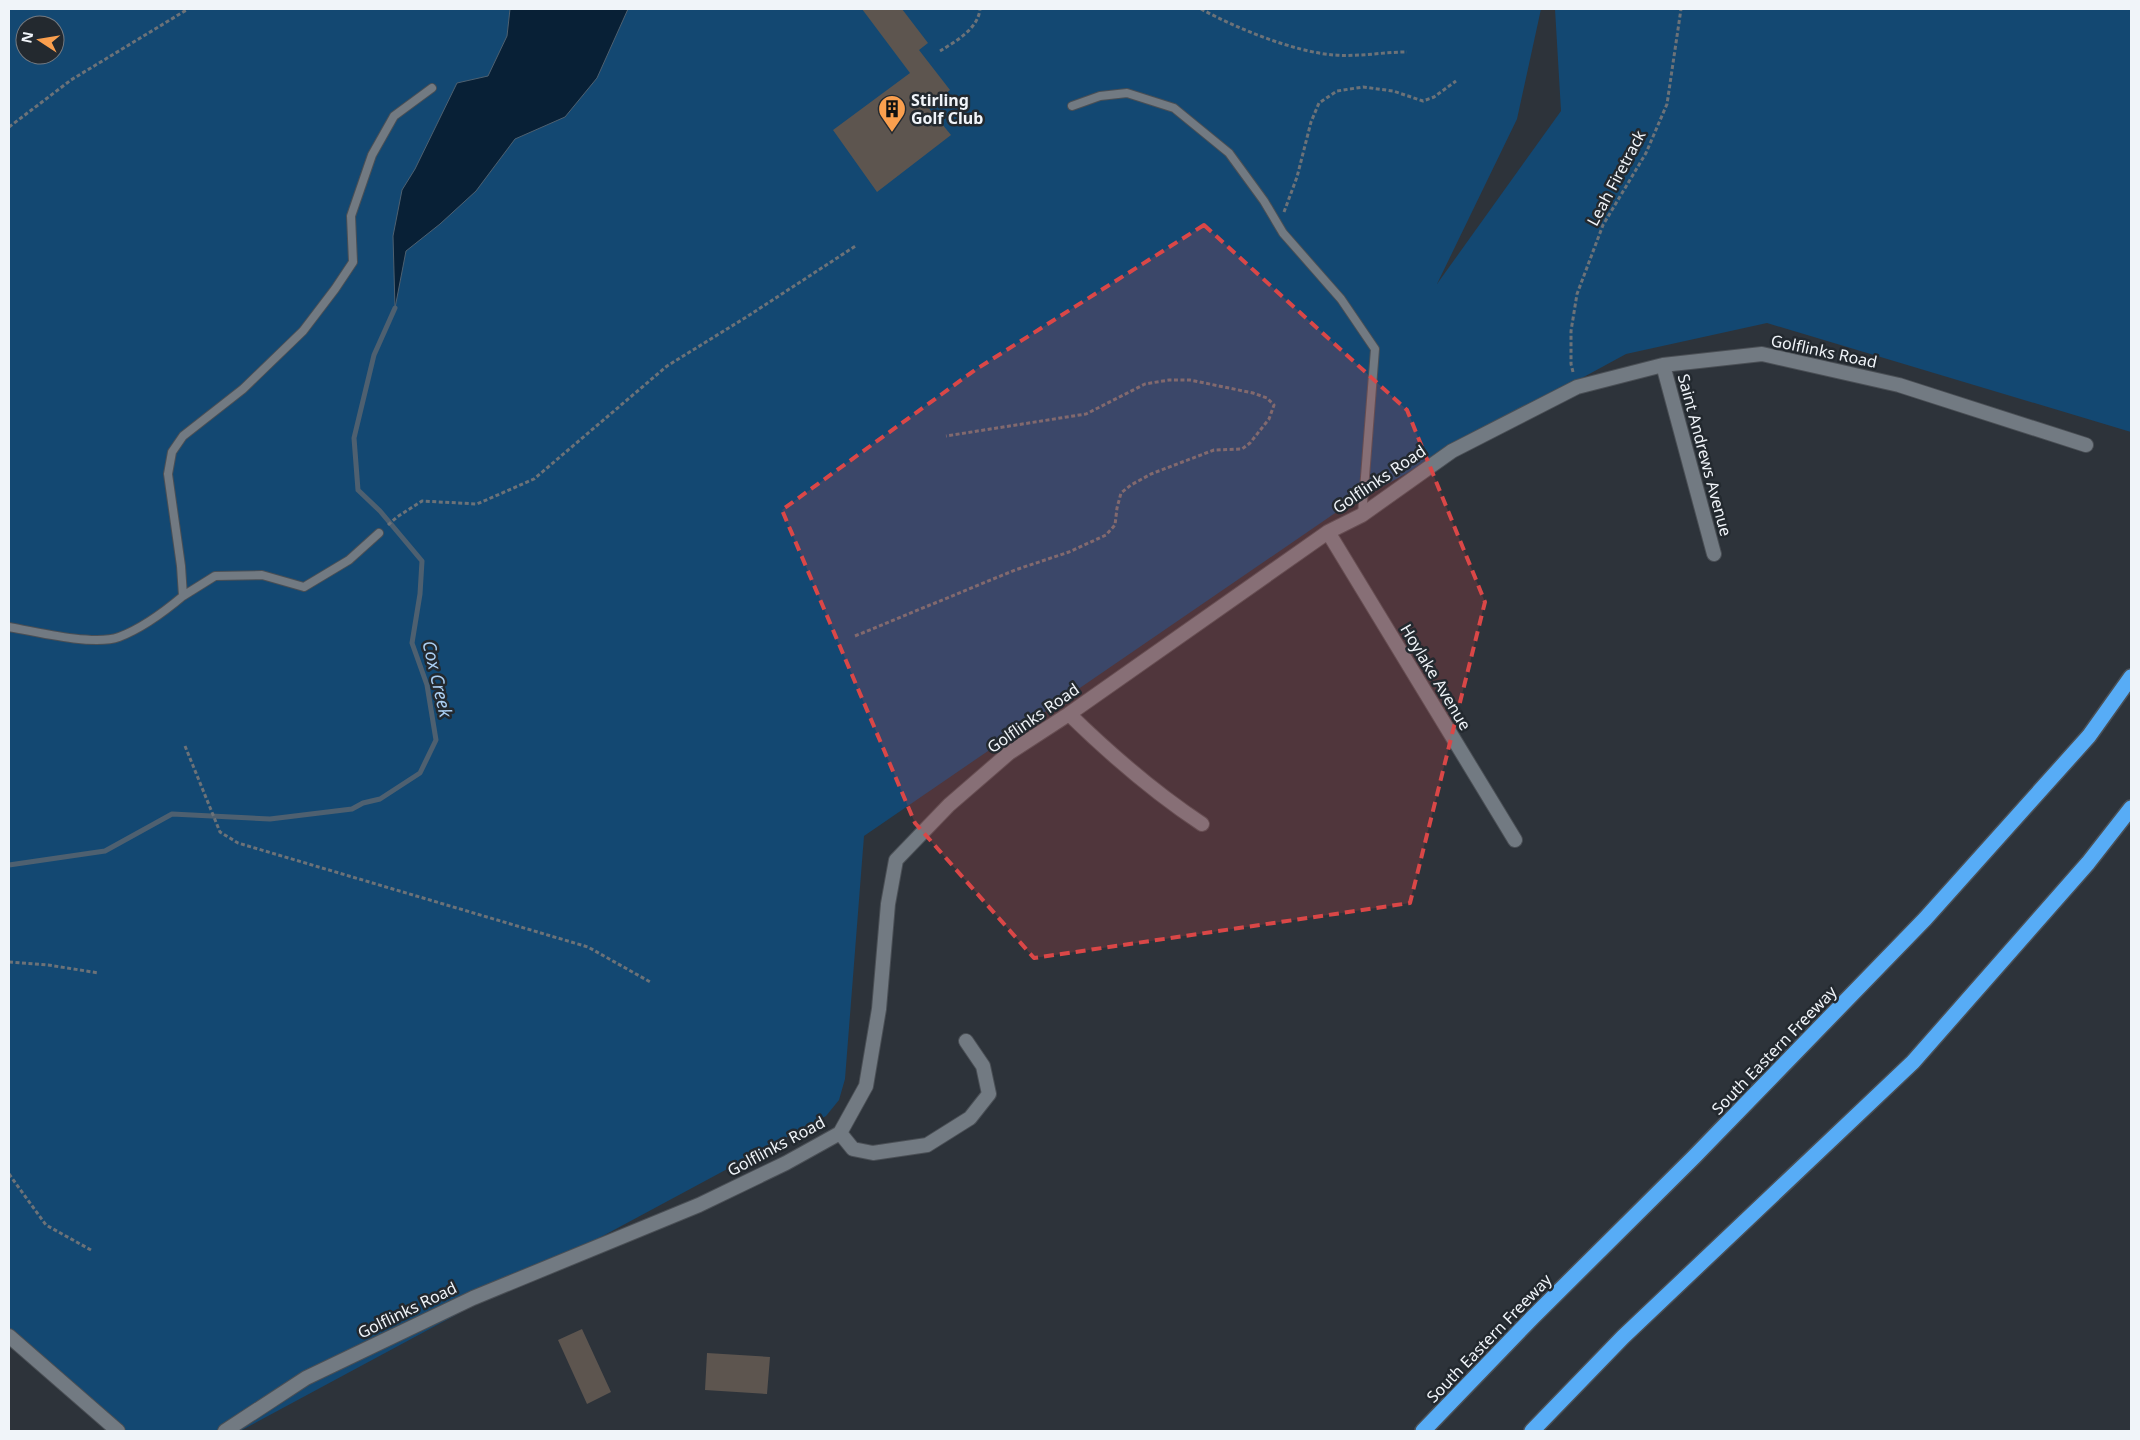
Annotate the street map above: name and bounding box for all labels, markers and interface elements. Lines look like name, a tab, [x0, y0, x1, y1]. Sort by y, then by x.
north arrow	[15, 15, 65, 65]
text: N	[16, 30, 37, 45]
place label: Stirling Golf Club	[911, 89, 983, 129]
building icon: Stirling Golf Club	[877, 94, 907, 133]
street label: Leah Firetrack	[1582, 126, 1651, 230]
street label: Golflinks Road	[1769, 329, 1879, 373]
street label: Saint Andrews Avenue	[1673, 371, 1737, 539]
street label: Golflinks Road	[1328, 440, 1430, 518]
street label: Hoylake Avenue	[1396, 620, 1476, 734]
water label: Cox Creek	[417, 638, 459, 721]
street label: Golflinks Road	[982, 678, 1084, 758]
street label: South Eastern Freeway	[1707, 980, 1842, 1119]
street label: Golflinks Road	[723, 1111, 829, 1181]
street label: South Eastern Freeway	[1422, 1268, 1557, 1407]
street label: Golflinks Road	[354, 1276, 460, 1344]

